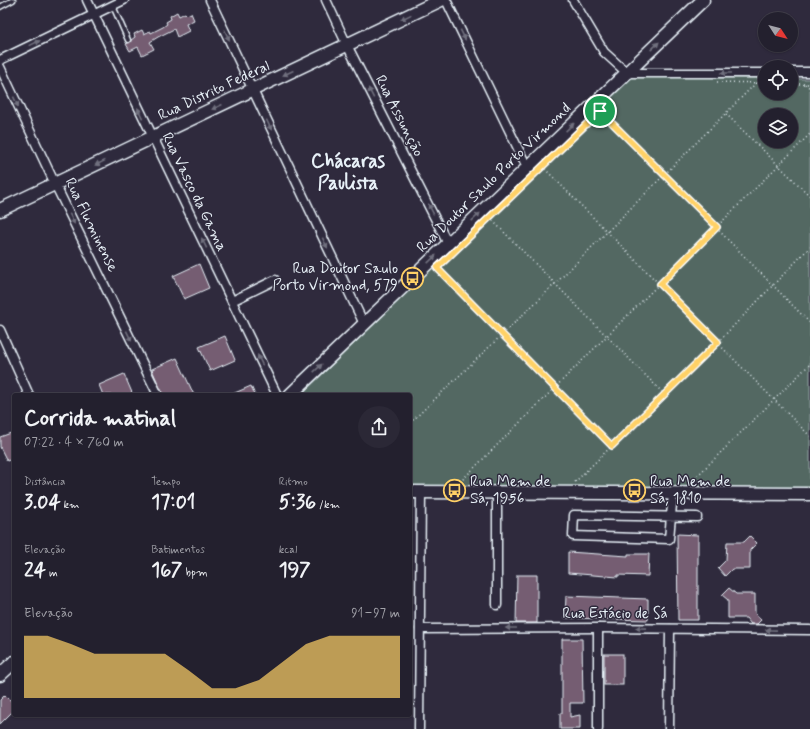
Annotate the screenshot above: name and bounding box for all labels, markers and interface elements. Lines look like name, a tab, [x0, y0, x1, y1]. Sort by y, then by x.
north arrow	[758, 12, 798, 52]
map controls	[758, 12, 798, 148]
one-way arrow	[400, 14, 411, 20]
one-way arrow	[460, 29, 466, 41]
one-way arrow	[224, 30, 230, 41]
one-way arrow	[29, 40, 41, 46]
one-way arrow	[650, 41, 660, 51]
street label: Rua Distrito Federal	[155, 56, 273, 126]
button: locate	[758, 60, 798, 100]
one-way arrow	[283, 70, 294, 76]
one-way arrow	[719, 70, 732, 76]
street label: Rua Assunção	[370, 72, 428, 160]
one-way arrow	[368, 88, 375, 99]
pin	[583, 94, 617, 128]
one-way arrow	[13, 97, 19, 108]
street label: Rua Doutor Saulo Porto Virmond	[412, 99, 576, 257]
icon: arrive	[589, 100, 611, 122]
one-way arrow	[211, 104, 222, 110]
one-way arrow	[137, 108, 143, 119]
button: layers	[758, 108, 798, 148]
one-way arrow	[266, 120, 272, 131]
one-way arrow	[565, 122, 575, 132]
street label: Rua Vasco da Gama	[157, 129, 232, 255]
district label: Chácaras Paulista	[311, 149, 386, 196]
one-way arrow	[94, 160, 105, 166]
street label: Rua Fluminense	[60, 175, 122, 275]
one-way arrow	[427, 203, 434, 215]
one-way arrow	[471, 212, 481, 222]
one-way arrow	[69, 214, 75, 225]
one-way arrow	[201, 237, 207, 248]
one-way arrow	[322, 237, 328, 248]
one-way arrow	[427, 254, 437, 264]
place label: Rua Doutor Saulo Porto Virmond, 579	[273, 259, 398, 296]
bus stop icon: Rua Doutor Saulo Porto Virmond, 579	[400, 265, 426, 291]
one-way arrow	[126, 330, 132, 342]
one-way arrow	[257, 354, 263, 365]
one-way arrow	[313, 363, 323, 373]
text: Corrida matinal	[24, 405, 176, 433]
button: share	[358, 406, 400, 448]
text: 07:22 · 4 × 760 m	[24, 434, 124, 451]
place label: Rua Mem de Sá, 1956	[470, 472, 551, 509]
place label: Rua Mem de Sá, 1810	[650, 472, 731, 509]
text: Distância	[24, 475, 65, 489]
text: Tempo	[151, 475, 180, 489]
text: Ritmo	[279, 475, 308, 489]
bus stop icon: Rua Mem de Sá, 1956	[442, 478, 468, 504]
bus stop icon: Rua Mem de Sá, 1810	[621, 478, 647, 504]
text: 3.04	[24, 489, 61, 516]
text: 17:01	[151, 489, 195, 516]
text: 5:36	[279, 489, 316, 516]
text: km	[61, 498, 80, 512]
text: /km	[316, 498, 340, 512]
text: Elevação	[24, 543, 65, 557]
text: Batimentos	[151, 543, 205, 557]
text: kcal	[279, 543, 297, 557]
text: 24	[24, 557, 46, 584]
text: 167	[151, 557, 183, 584]
text: 197	[279, 557, 311, 584]
text: m	[46, 566, 58, 580]
text: bpm	[183, 566, 208, 580]
street label: Rua Estácio de Sá	[562, 604, 668, 624]
text: Elevação	[24, 605, 73, 622]
text: 91–97 m	[351, 605, 400, 622]
one-way arrow	[504, 625, 517, 631]
one-way arrow	[634, 625, 647, 631]
one-way arrow	[764, 627, 777, 633]

